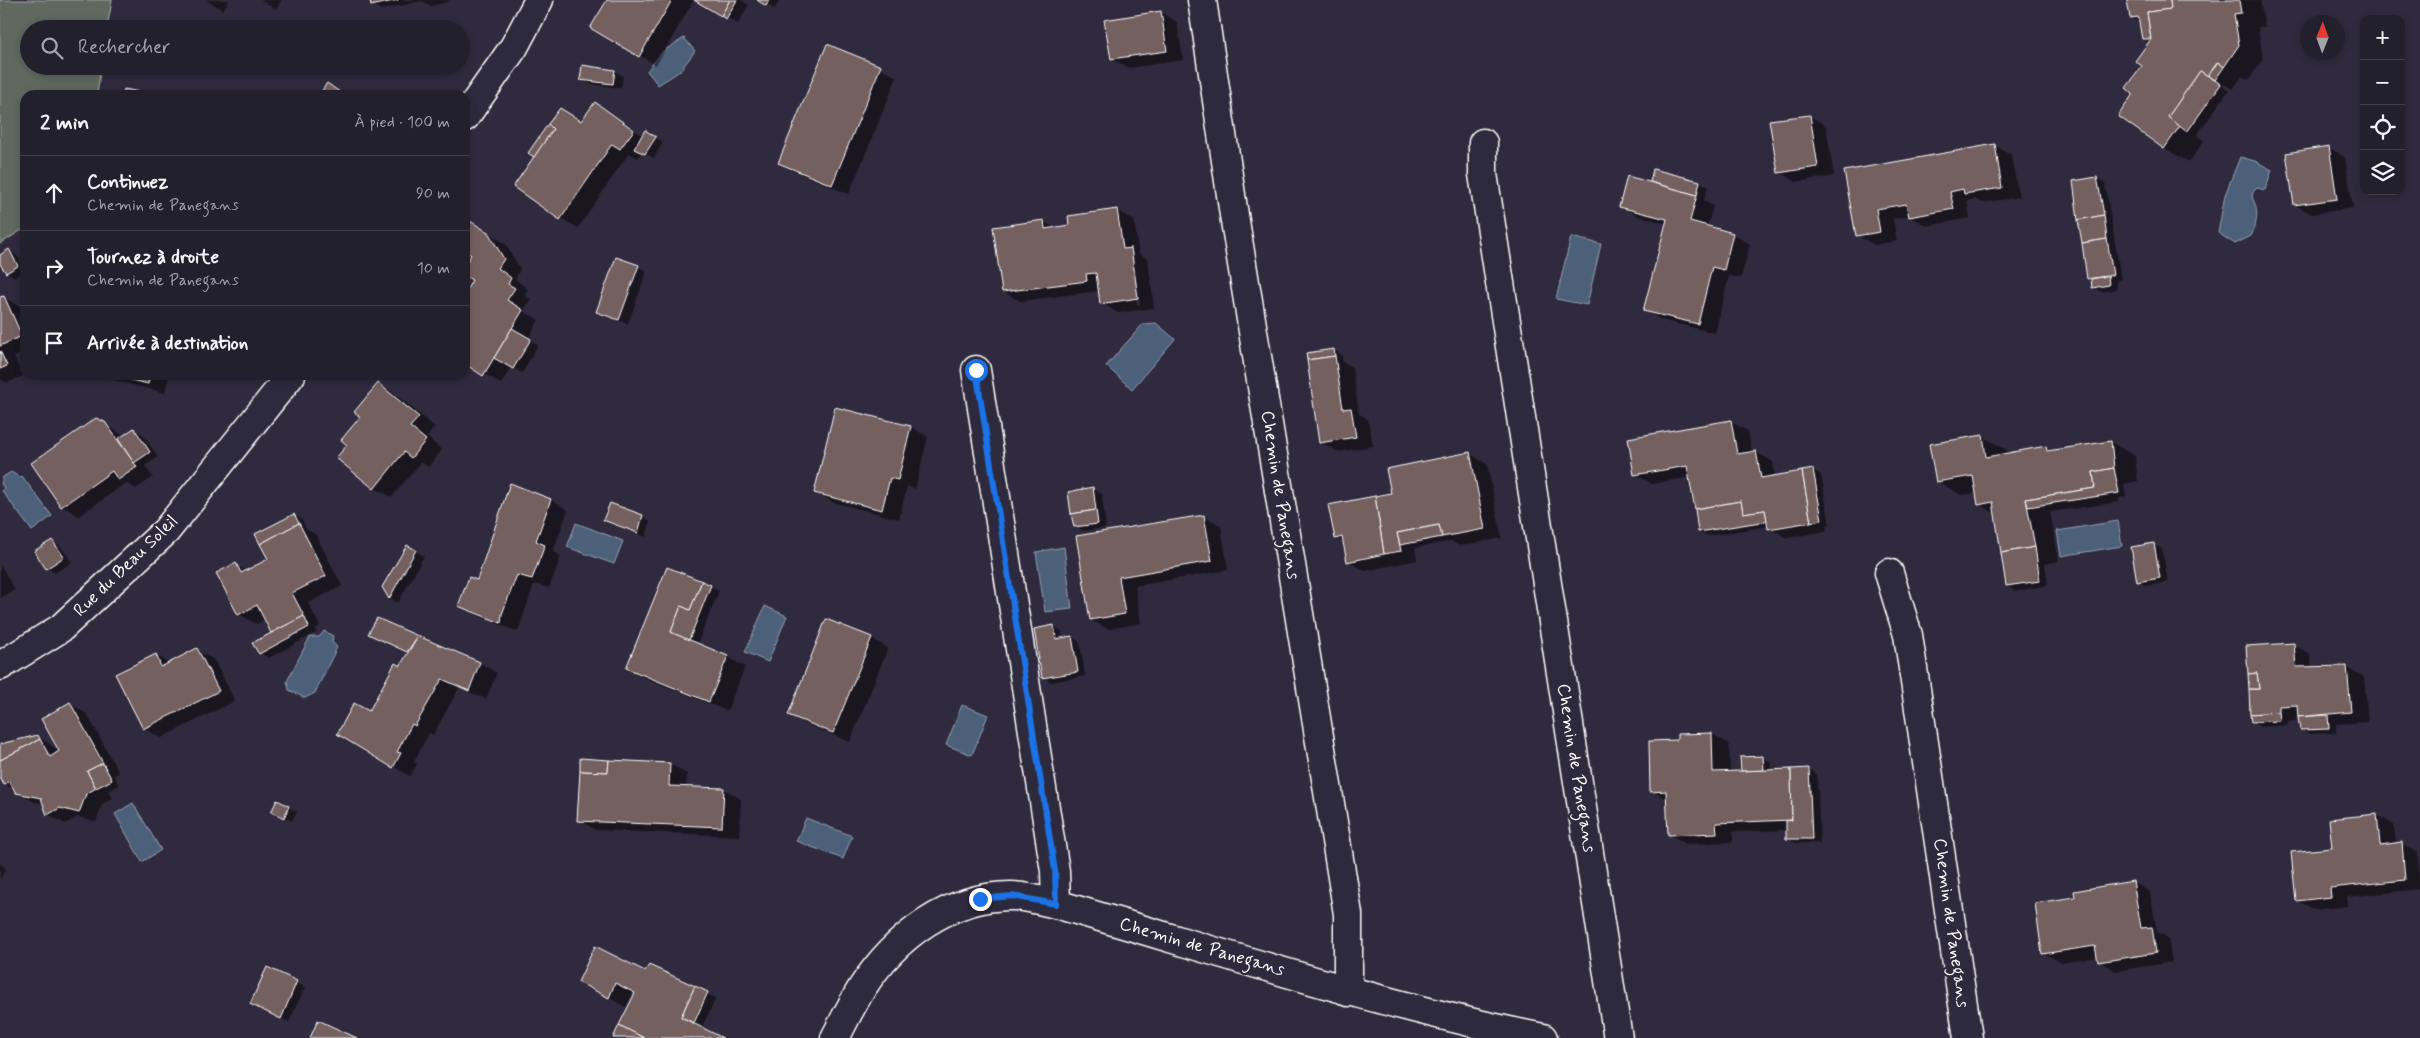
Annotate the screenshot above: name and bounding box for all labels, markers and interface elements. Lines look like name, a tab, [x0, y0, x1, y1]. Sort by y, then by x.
north arrow	[2300, 15, 2345, 60]
map controls	[2360, 15, 2405, 195]
button: +	[2360, 15, 2405, 60]
search box	[20, 20, 470, 75]
icon: search	[38, 34, 66, 62]
text: Rechercher	[78, 35, 170, 60]
button: −	[2360, 60, 2405, 105]
button: locate	[2360, 105, 2405, 150]
text: 2 min	[40, 109, 89, 137]
text: À pied · 100 m	[355, 112, 450, 133]
button: layers	[2360, 150, 2405, 195]
text: Continuez	[87, 170, 168, 195]
icon: ahead	[40, 179, 68, 207]
text: 90 m	[416, 183, 450, 204]
text: Chemin de Panegans	[87, 195, 239, 216]
text: Tournez à droite	[87, 245, 219, 270]
icon: right	[40, 254, 68, 282]
text: 10 m	[417, 258, 450, 279]
text: Chemin de Panegans	[87, 270, 239, 291]
icon: arrive	[40, 329, 68, 357]
text: Arrivée à destination	[87, 331, 248, 356]
route start	[965, 359, 988, 382]
street label: Chemin de Panegans	[1253, 409, 1305, 582]
street label: Rue du Beau Soleil	[68, 510, 184, 622]
street label: Chemin de Panegans	[1549, 682, 1601, 855]
street label: Chemin de Panegans	[1925, 837, 1975, 1010]
route end	[969, 888, 992, 911]
street label: Chemin de Panegans	[1116, 912, 1287, 984]

